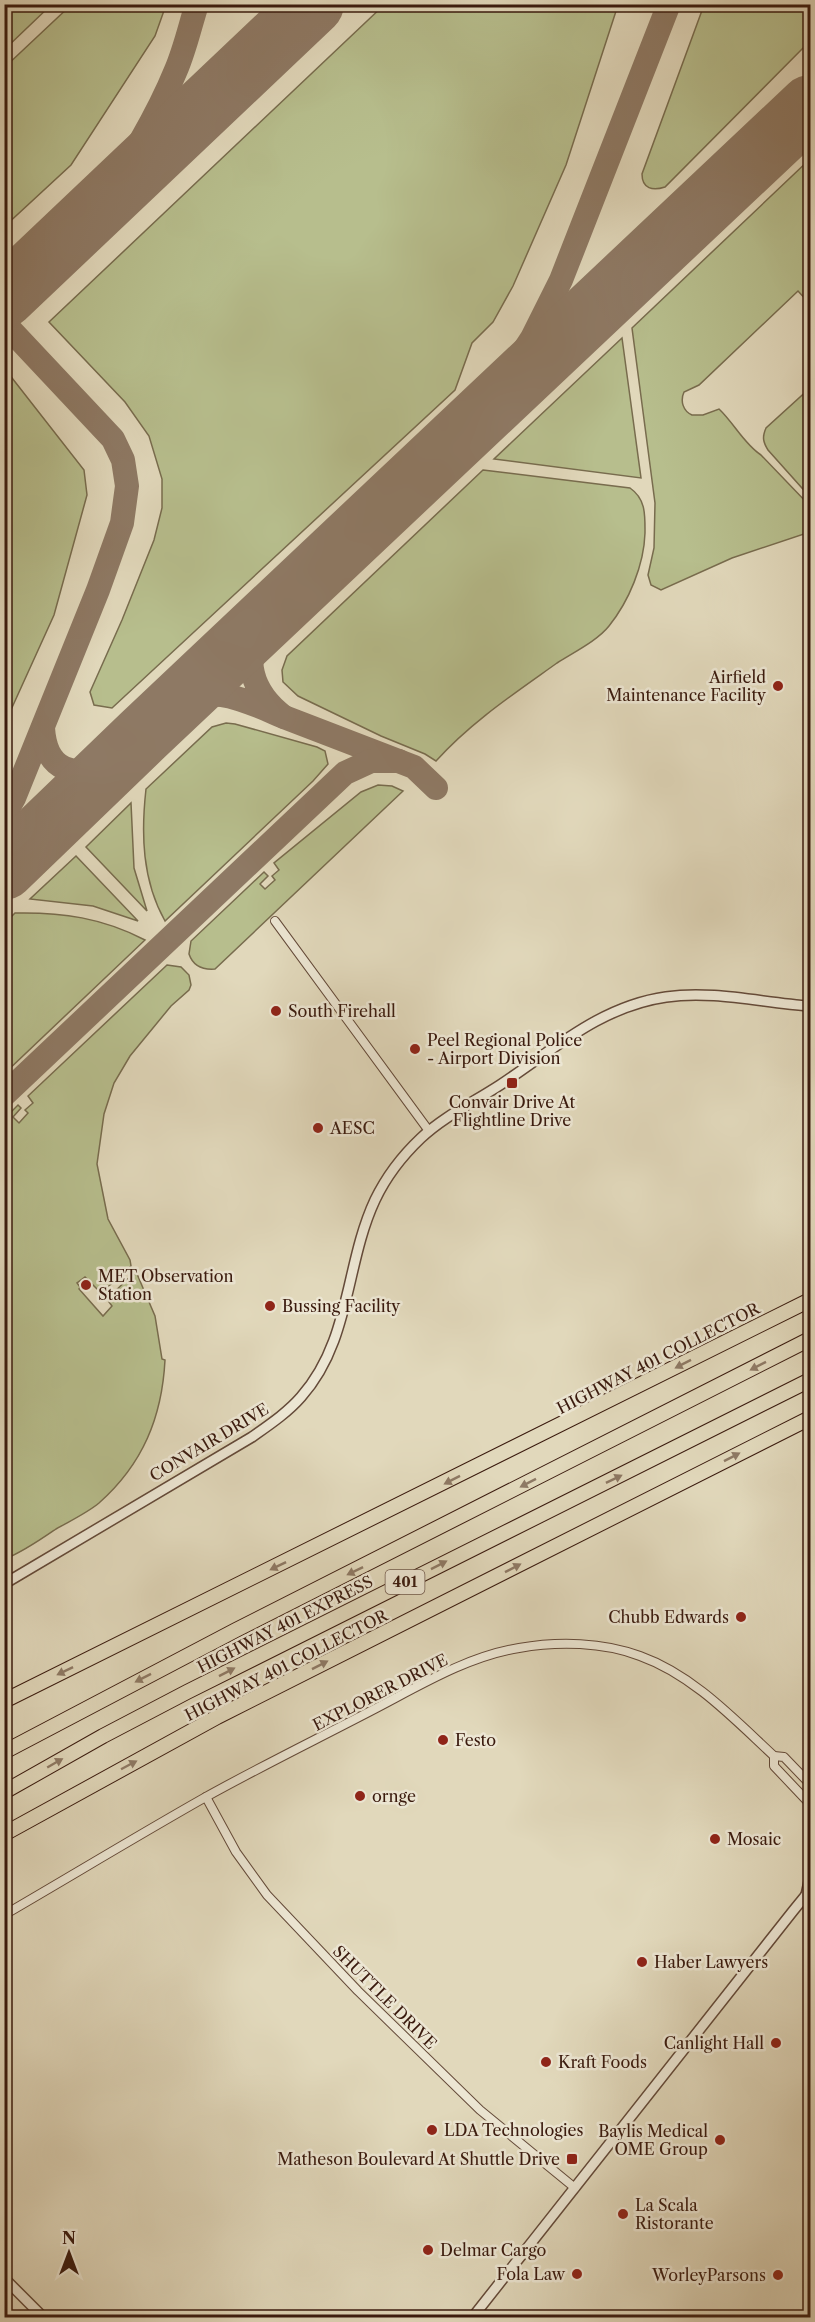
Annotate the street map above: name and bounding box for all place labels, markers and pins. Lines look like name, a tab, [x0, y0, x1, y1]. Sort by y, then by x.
place label: Airfield Maintenance Facility	[606, 667, 767, 705]
marker: Airfield Maintenance Facility	[771, 679, 785, 693]
place label: South Firehall	[288, 1001, 396, 1021]
marker: South Firehall	[269, 1004, 283, 1018]
place label: Peel Regional Police - Airport Division	[427, 1030, 582, 1068]
marker: Peel Regional Police - Airport Division	[408, 1042, 422, 1056]
marker: Convair Drive At Flightline Drive	[505, 1076, 519, 1090]
place label: Convair Drive At Flightline Drive	[449, 1092, 576, 1130]
place label: AESC	[329, 1118, 375, 1138]
marker: AESC	[311, 1121, 325, 1135]
place label: MET Observation Station	[98, 1266, 234, 1304]
marker: MET Observation Station	[79, 1278, 93, 1292]
place label: Bussing Facility	[282, 1296, 401, 1316]
marker: Bussing Facility	[263, 1299, 277, 1313]
place label: Chubb Edwards	[608, 1607, 729, 1627]
marker: Chubb Edwards	[734, 1610, 748, 1624]
place label: Festo	[455, 1730, 496, 1750]
marker: Festo	[436, 1733, 450, 1747]
place label: ornge	[372, 1786, 416, 1806]
marker: ornge	[353, 1789, 367, 1803]
place label: Mosaic	[727, 1829, 781, 1849]
marker: Mosaic	[708, 1832, 722, 1846]
place label: Haber Lawyers	[654, 1952, 768, 1972]
marker: Haber Lawyers	[635, 1955, 649, 1969]
place label: Canlight Hall	[664, 2033, 764, 2053]
marker: Canlight Hall	[769, 2036, 783, 2050]
place label: Kraft Foods	[558, 2052, 647, 2072]
marker: Kraft Foods	[539, 2055, 553, 2069]
place label: LDA Technologies	[444, 2120, 584, 2140]
place label: Baylis Medical OME Group	[598, 2121, 708, 2159]
marker: LDA Technologies	[425, 2123, 439, 2137]
marker: Baylis Medical OME Group	[713, 2133, 727, 2147]
place label: Matheson Boulevard At Shuttle Drive	[277, 2149, 560, 2169]
marker: Matheson Boulevard At Shuttle Drive	[565, 2152, 579, 2166]
place label: La Scala Ristorante	[635, 2195, 714, 2233]
marker: La Scala Ristorante	[616, 2207, 630, 2221]
place label: Delmar Cargo	[440, 2240, 547, 2260]
marker: Delmar Cargo	[421, 2243, 435, 2257]
place label: Fola Law	[496, 2264, 566, 2284]
place label: WorleyParsons	[651, 2265, 766, 2285]
marker: Fola Law	[570, 2267, 584, 2281]
marker: WorleyParsons	[771, 2268, 785, 2282]

